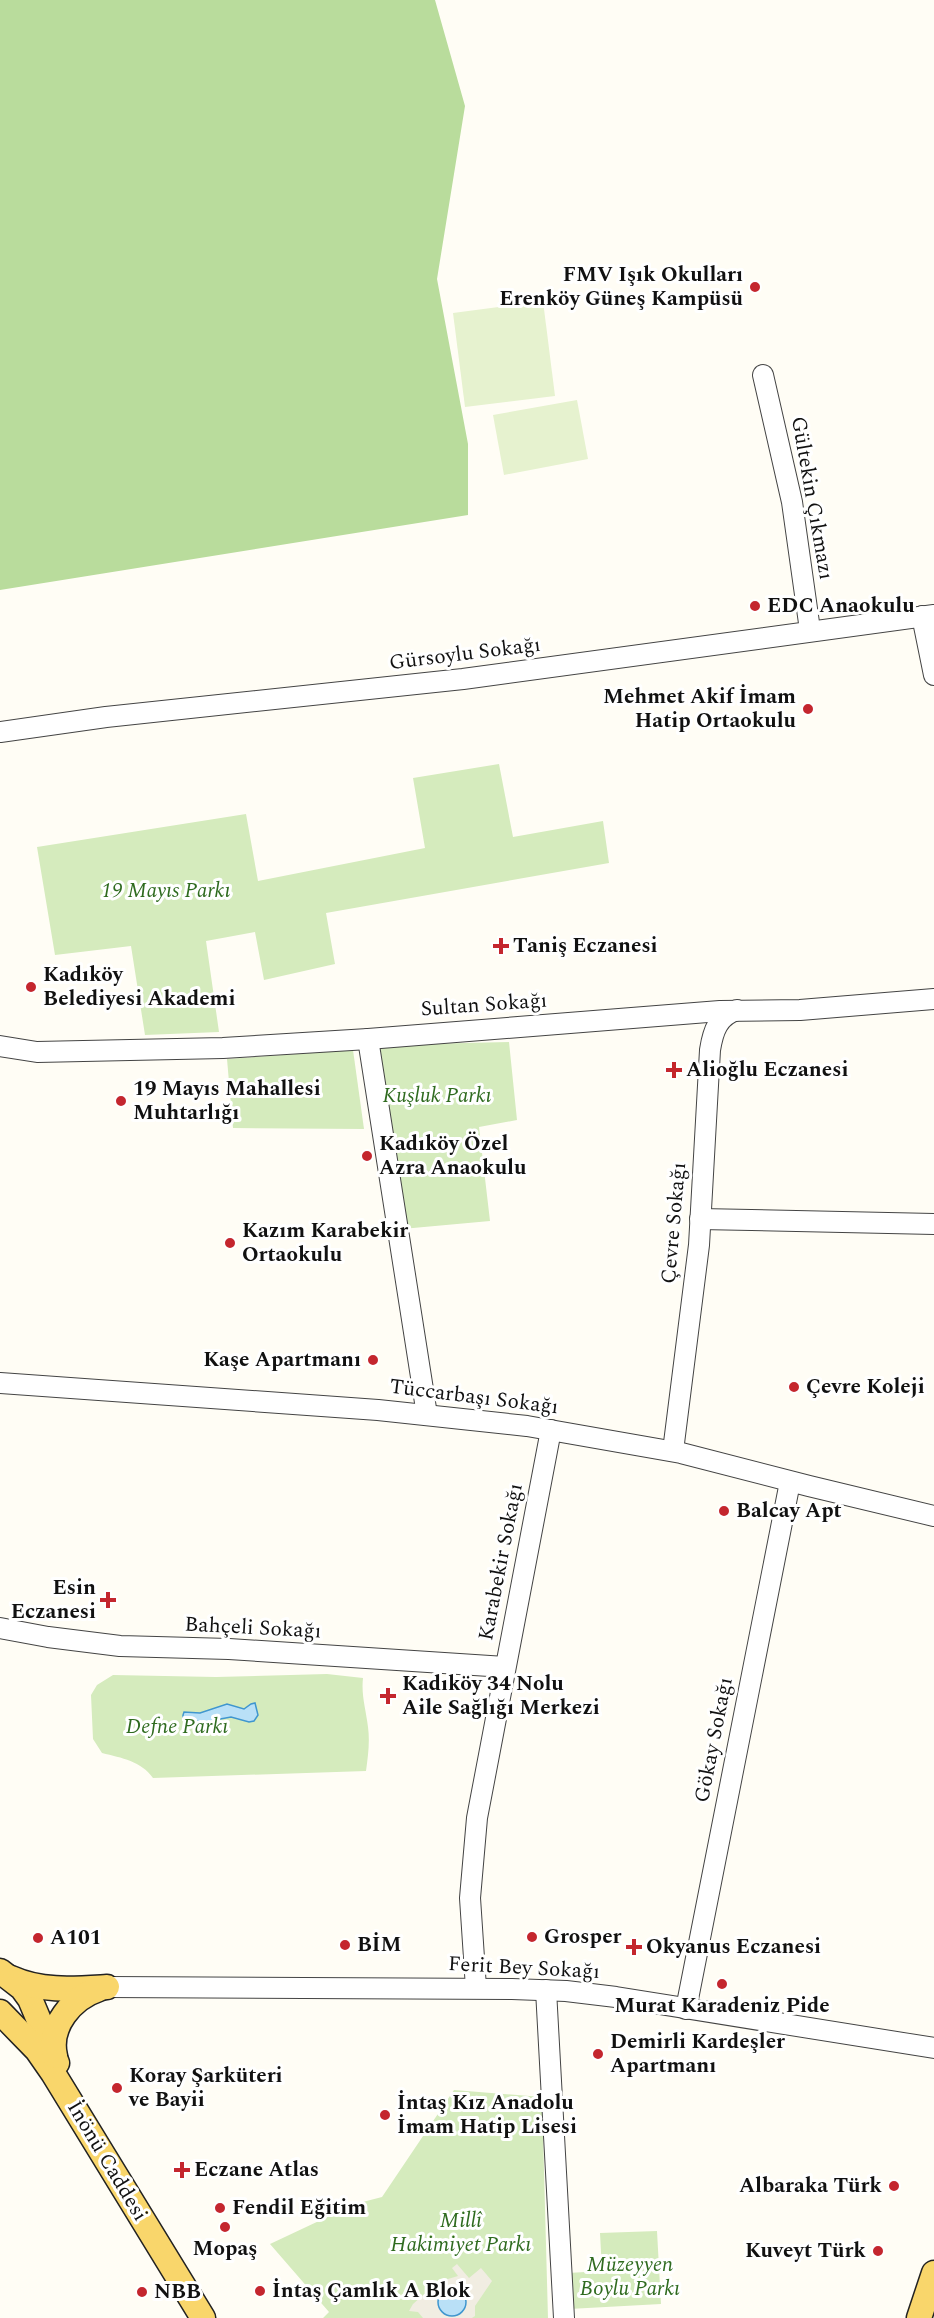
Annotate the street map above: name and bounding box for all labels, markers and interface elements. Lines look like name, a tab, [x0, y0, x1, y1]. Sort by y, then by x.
place label: FMV Işık Okulları Erenköy Güneş Kampüsü	[499, 259, 744, 315]
marker: FMV Işık Okulları Erenköy Güneş Kampüsü	[748, 280, 762, 294]
street label: Gültekin Çıkmazı	[782, 414, 842, 582]
place label: EDC Anaokulu	[767, 590, 915, 622]
marker: EDC Anaokulu	[748, 599, 762, 613]
street label: Gürsoylu Sokağı	[387, 629, 543, 679]
place label: Mehmet Akif İmam Hatip Ortaokulu	[603, 681, 797, 737]
marker: Mehmet Akif İmam Hatip Ortaokulu	[801, 702, 815, 716]
park label: 19 Mayıs Parkı	[102, 875, 230, 907]
place label: Taniş Eczanesi	[513, 930, 658, 962]
marker: Taniş Eczanesi	[494, 939, 508, 953]
place label: Kadıköy Belediyesi Akademi	[43, 959, 235, 1015]
marker: Kadıköy Belediyesi Akademi	[24, 980, 38, 994]
street label: Sultan Sokağı	[420, 985, 548, 1025]
place label: Alioğlu Eczanesi	[686, 1054, 848, 1086]
marker: Alioğlu Eczanesi	[667, 1063, 681, 1077]
place label: 19 Mayıs Mahallesi Muhtarlığı	[133, 1073, 321, 1129]
park label: Kuşluk Parkı	[382, 1080, 492, 1112]
marker: 19 Mayıs Mahallesi Muhtarlığı	[114, 1094, 128, 1108]
place label: Kadıköy Özel Azra Anaokulu	[379, 1128, 527, 1184]
marker: Kadıköy Özel Azra Anaokulu	[360, 1149, 374, 1163]
street label: Çevre Sokağı	[653, 1161, 695, 1285]
place label: Kazım Karabekir Ortaokulu	[242, 1215, 408, 1271]
marker: Kazım Karabekir Ortaokulu	[223, 1236, 237, 1250]
place label: Kaşe Apartmanı	[203, 1344, 361, 1376]
marker: Kaşe Apartmanı	[366, 1353, 380, 1367]
street label: Tüccarbaşı Sokağı	[388, 1371, 560, 1423]
place label: Çevre Koleji	[806, 1371, 925, 1403]
marker: Çevre Koleji	[787, 1380, 801, 1394]
street label: Karabekir Sokağı	[470, 1481, 532, 1643]
place label: Balcay Apt	[736, 1495, 842, 1527]
marker: Balcay Apt	[717, 1504, 731, 1518]
place label: Esin Eczanesi	[11, 1572, 96, 1628]
marker: Esin Eczanesi	[101, 1593, 115, 1607]
street label: Bahçeli Sokağı	[184, 1608, 322, 1648]
place label: Kadıköy 34 Nolu Aile Sağlığı Merkezi	[402, 1668, 600, 1724]
street label: Gökay Sokağı	[686, 1675, 742, 1805]
marker: Kadıköy 34 Nolu Aile Sağlığı Merkezi	[379, 1687, 397, 1705]
park label: Defne Parkı	[126, 1711, 228, 1743]
place label: Grosper	[544, 1921, 622, 1953]
place label: A101	[50, 1922, 102, 1954]
place label: BİM	[357, 1929, 401, 1961]
marker: Grosper	[525, 1930, 539, 1944]
marker: A101	[31, 1931, 45, 1945]
place label: Okyanus Eczanesi	[646, 1931, 821, 1963]
marker: BİM	[338, 1938, 352, 1952]
marker: Okyanus Eczanesi	[627, 1940, 641, 1954]
street label: Ferit Bey Sokağı	[447, 1948, 601, 1988]
marker: Murat Karadeniz Pide	[715, 1977, 729, 1991]
place label: Murat Karadeniz Pide	[614, 1990, 830, 2022]
place label: Demirli Kardeşler Apartmanı	[610, 2026, 785, 2082]
marker: Demirli Kardeşler Apartmanı	[591, 2047, 605, 2061]
place label: Koray Şarküteri ve Bayii	[128, 2060, 283, 2116]
marker: Koray Şarküteri ve Bayii	[110, 2081, 124, 2095]
place label: İntaş Kız Anadolu İmam Hatip Lisesi	[397, 2087, 577, 2143]
street label: İnönü Caddesi	[58, 2095, 156, 2227]
marker: İntaş Kız Anadolu İmam Hatip Lisesi	[378, 2108, 392, 2122]
place label: Eczane Atlas	[194, 2154, 319, 2186]
marker: Eczane Atlas	[175, 2163, 189, 2177]
place label: Albaraka Türk	[739, 2170, 882, 2202]
marker: Albaraka Türk	[887, 2179, 901, 2193]
place label: Fendil Eğitim	[232, 2192, 366, 2224]
marker: Fendil Eğitim	[213, 2201, 227, 2215]
park label: Millî Hakimiyet Parkı	[391, 2205, 531, 2261]
marker: Mopaş	[218, 2220, 232, 2234]
place label: Mopaş	[193, 2233, 257, 2265]
place label: Kuveyt Türk	[745, 2235, 866, 2267]
marker: Kuveyt Türk	[871, 2244, 885, 2258]
park label: Müzeyyen Boylu Parkı	[580, 2249, 680, 2305]
place label: İntaş Çamlık A Blok	[272, 2275, 471, 2307]
place label: NBB	[154, 2276, 201, 2308]
marker: İntaş Çamlık A Blok	[253, 2284, 267, 2298]
marker: NBB	[135, 2285, 149, 2299]

